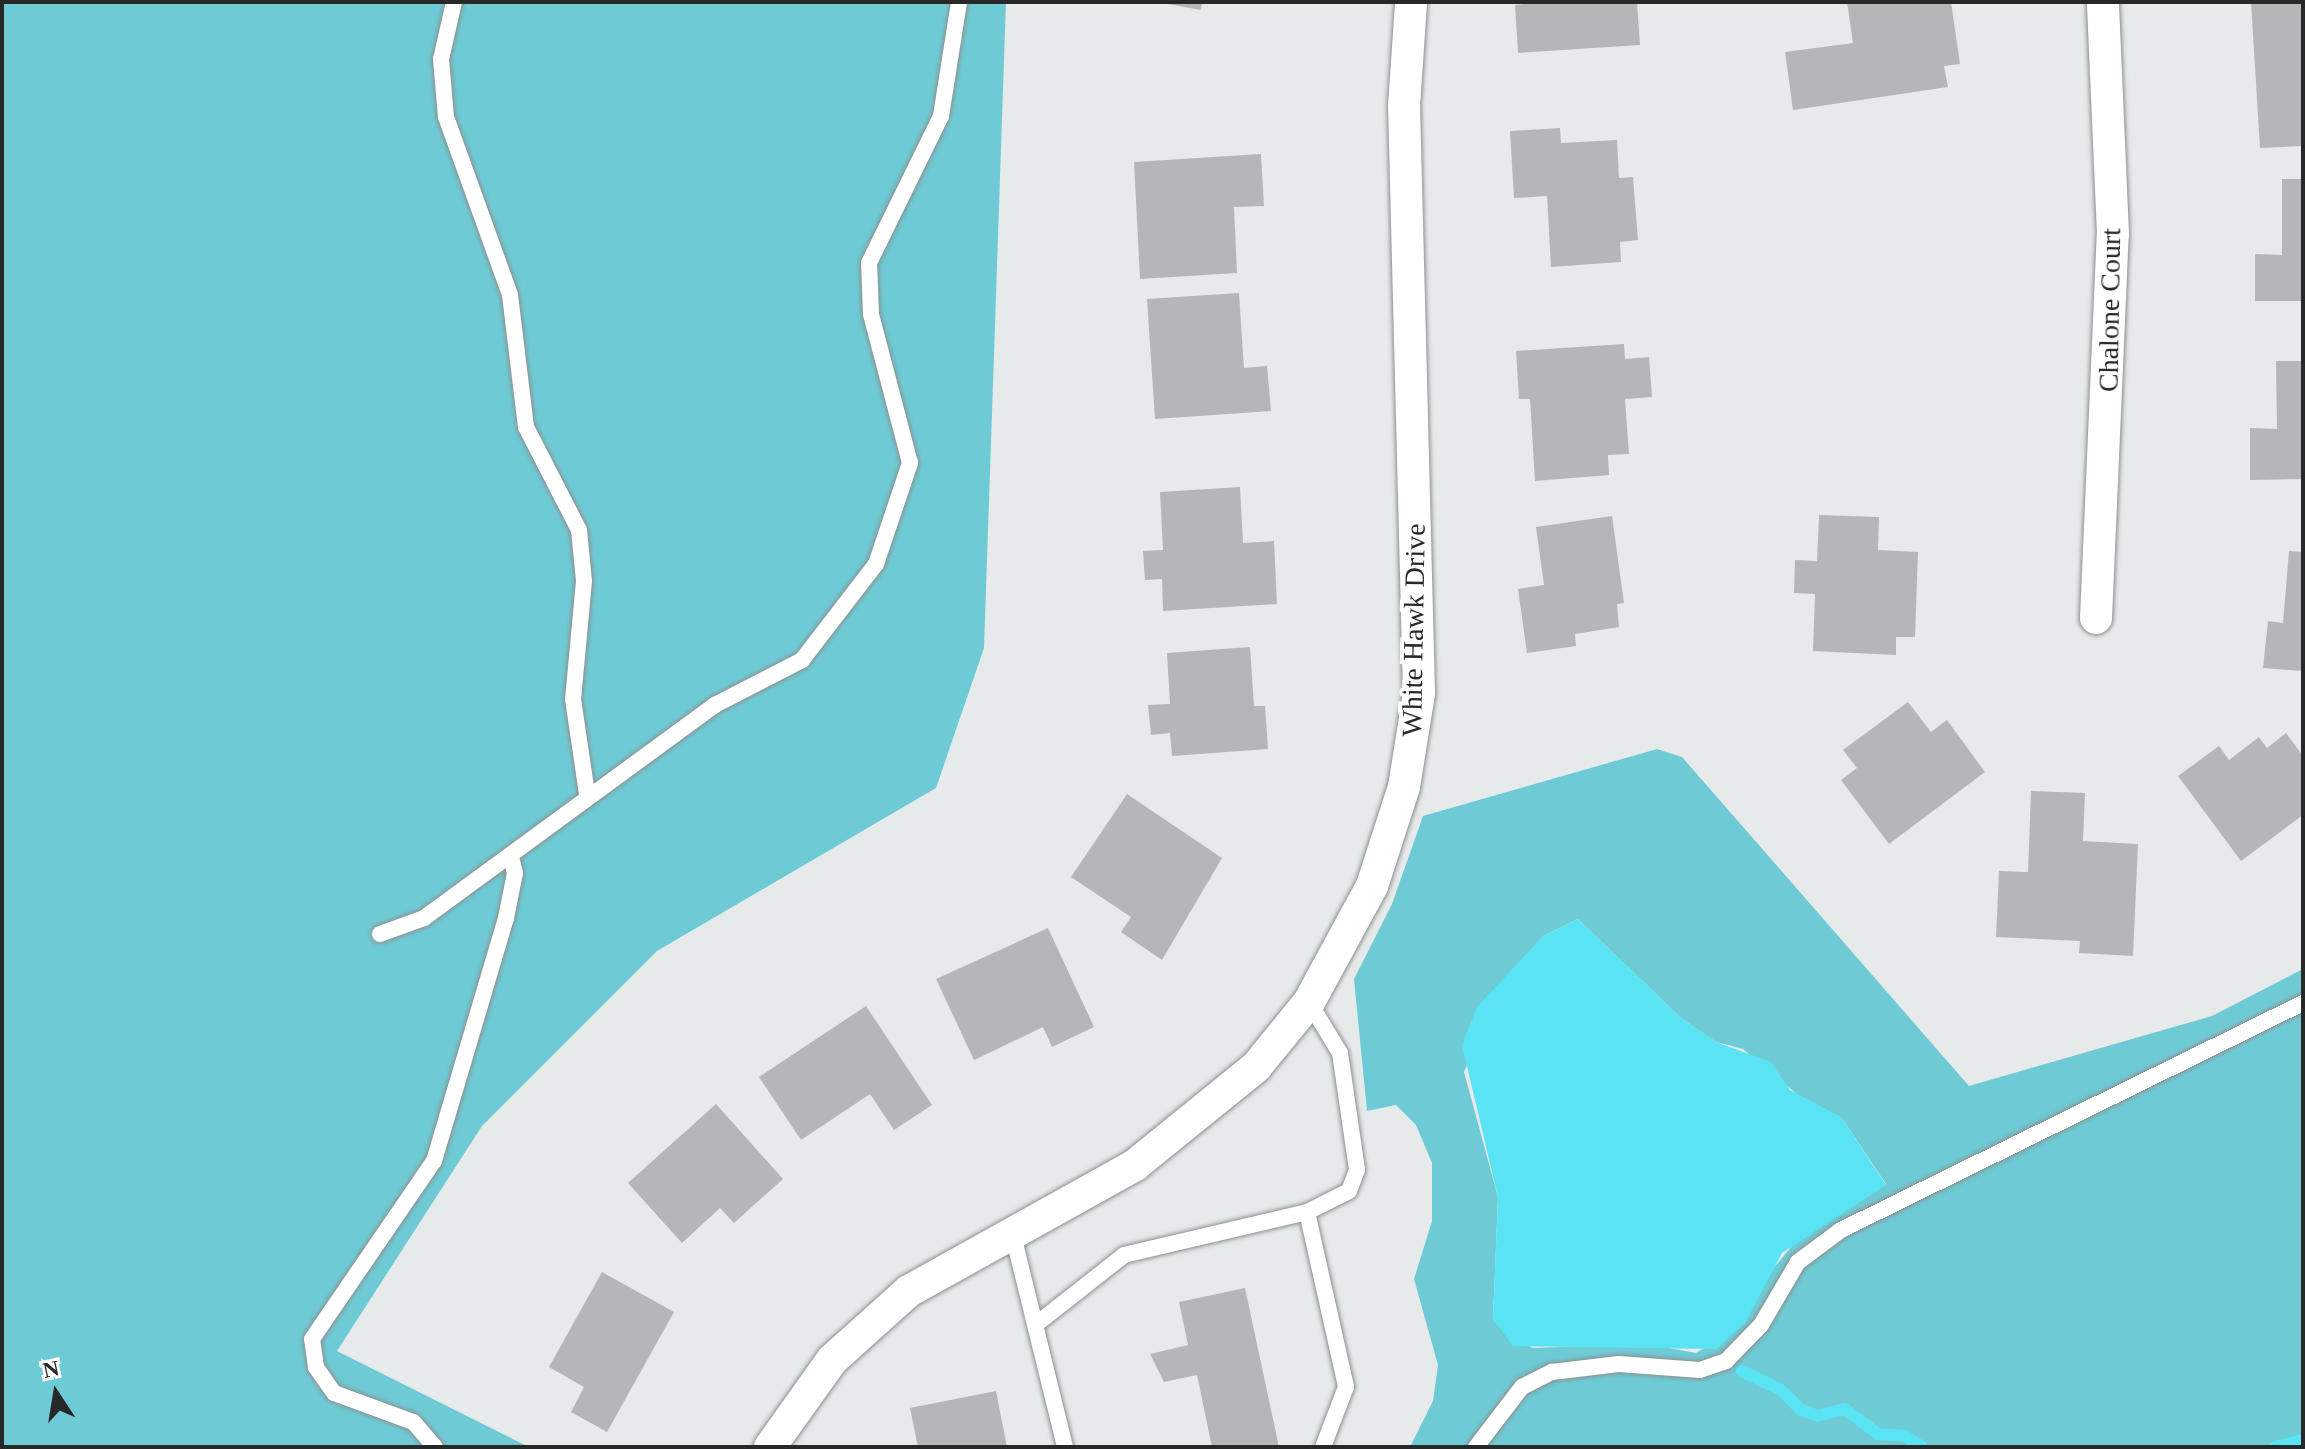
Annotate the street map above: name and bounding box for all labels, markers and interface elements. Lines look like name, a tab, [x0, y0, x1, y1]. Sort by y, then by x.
street label: Chalone Court	[2092, 228, 2128, 392]
street label: White Hawk Drive	[1395, 523, 1433, 737]
north arrow	[16, 1353, 96, 1433]
text: N	[41, 1355, 61, 1383]

